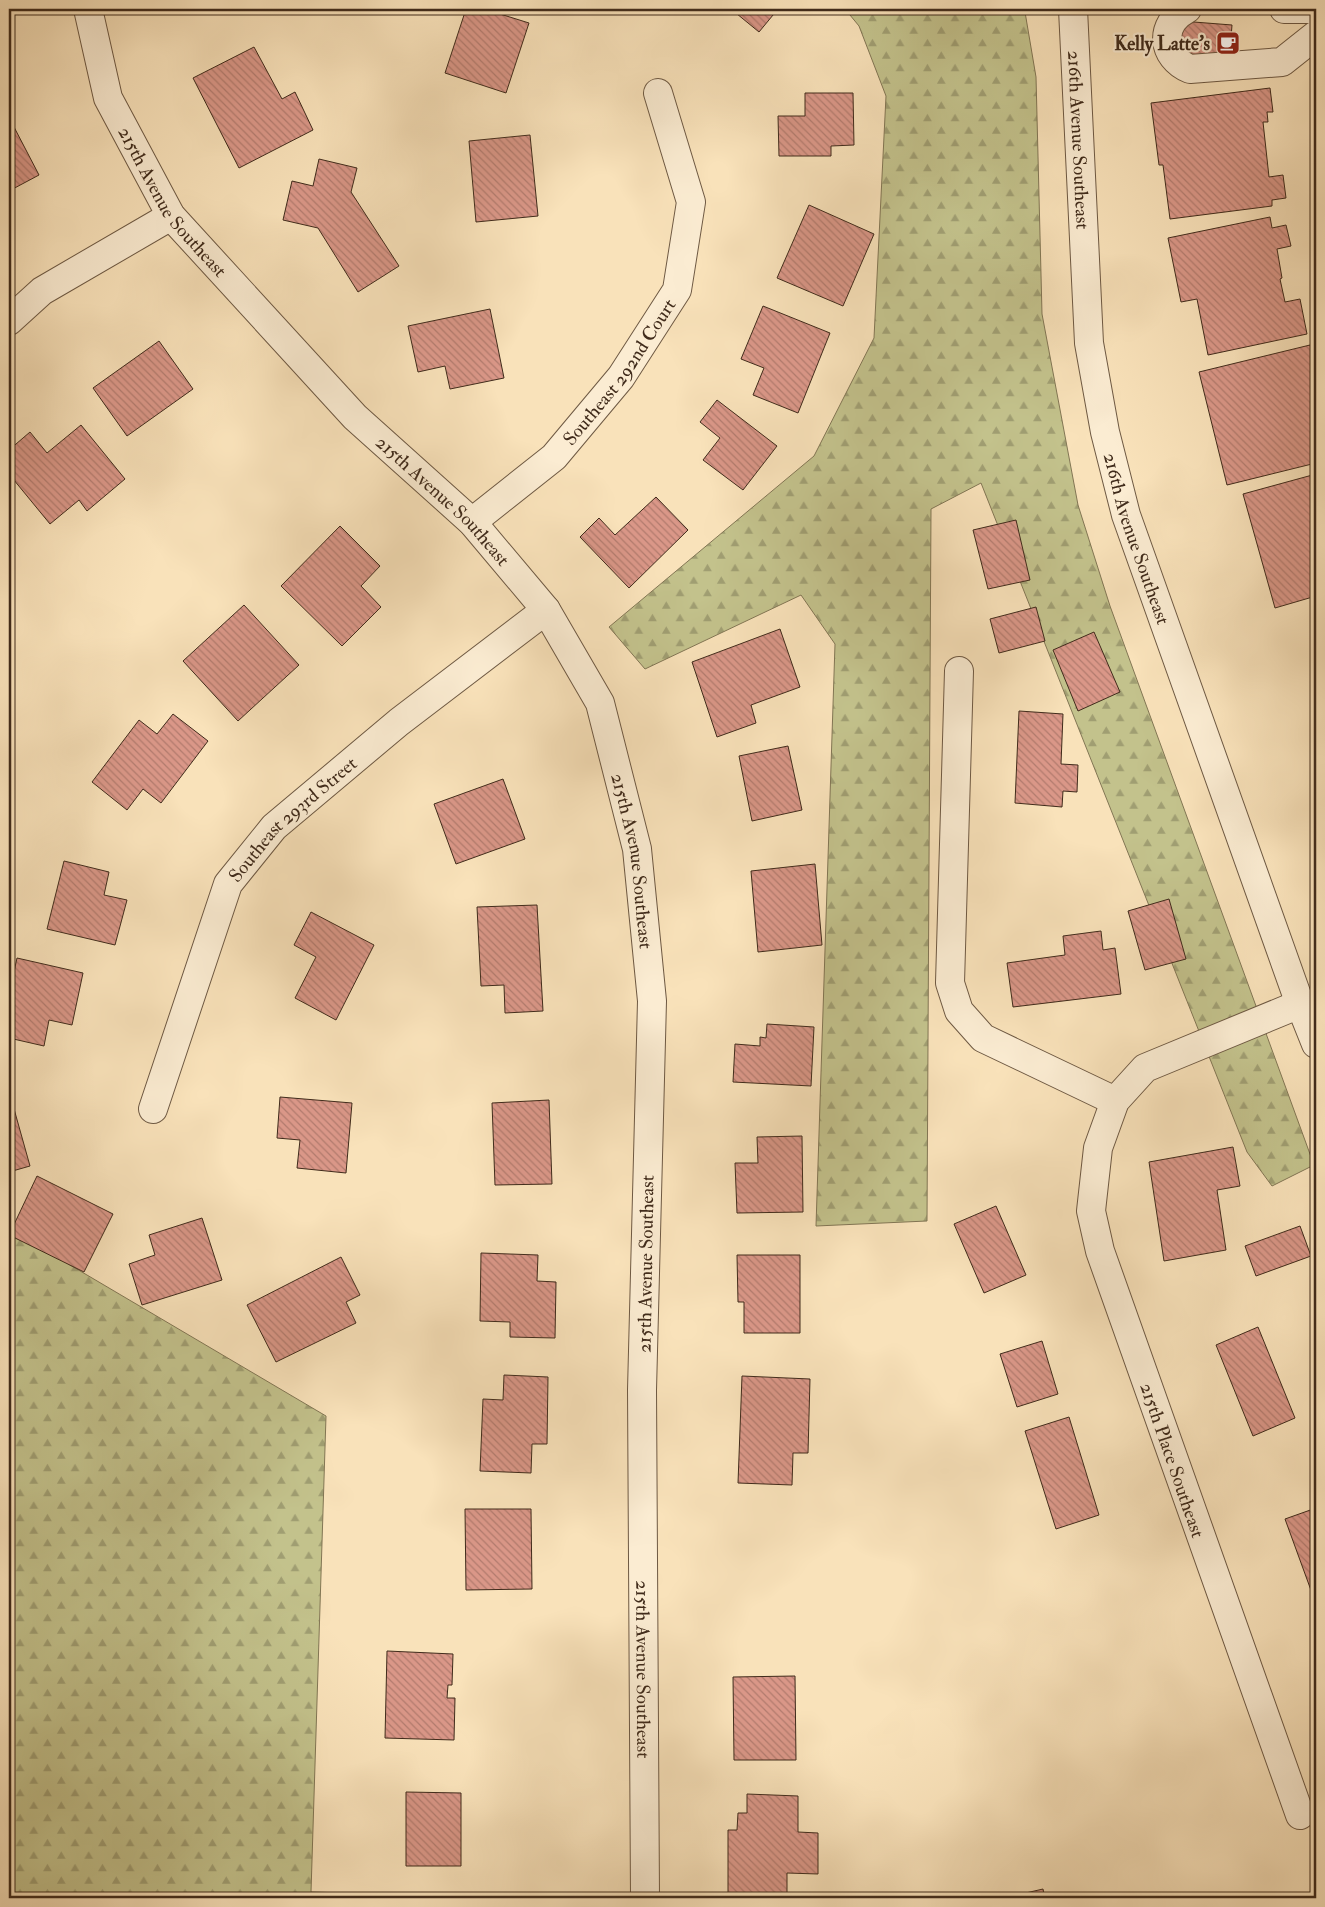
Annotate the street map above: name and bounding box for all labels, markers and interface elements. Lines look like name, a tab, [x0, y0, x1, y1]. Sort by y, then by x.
cafe icon: Kelly Latte's	[1215, 30, 1241, 56]
place label: Kelly Latte's	[1114, 32, 1210, 57]
street label: 216th Avenue Southeast	[1062, 50, 1095, 230]
street label: 215th Avenue Southeast	[112, 123, 232, 282]
street label: Southeast 292nd Court	[558, 294, 681, 451]
street label: 215th Avenue Southeast	[371, 431, 515, 571]
street label: 216th Avenue Southeast	[1098, 450, 1175, 628]
street label: Southeast 293rd Street	[223, 752, 362, 887]
street label: 215th Avenue Southeast	[605, 771, 658, 950]
street label: 215th Avenue Southeast	[632, 1175, 660, 1353]
street label: 215th Place Southeast	[1134, 1380, 1210, 1541]
street label: 215th Avenue Southeast	[630, 1580, 655, 1758]

